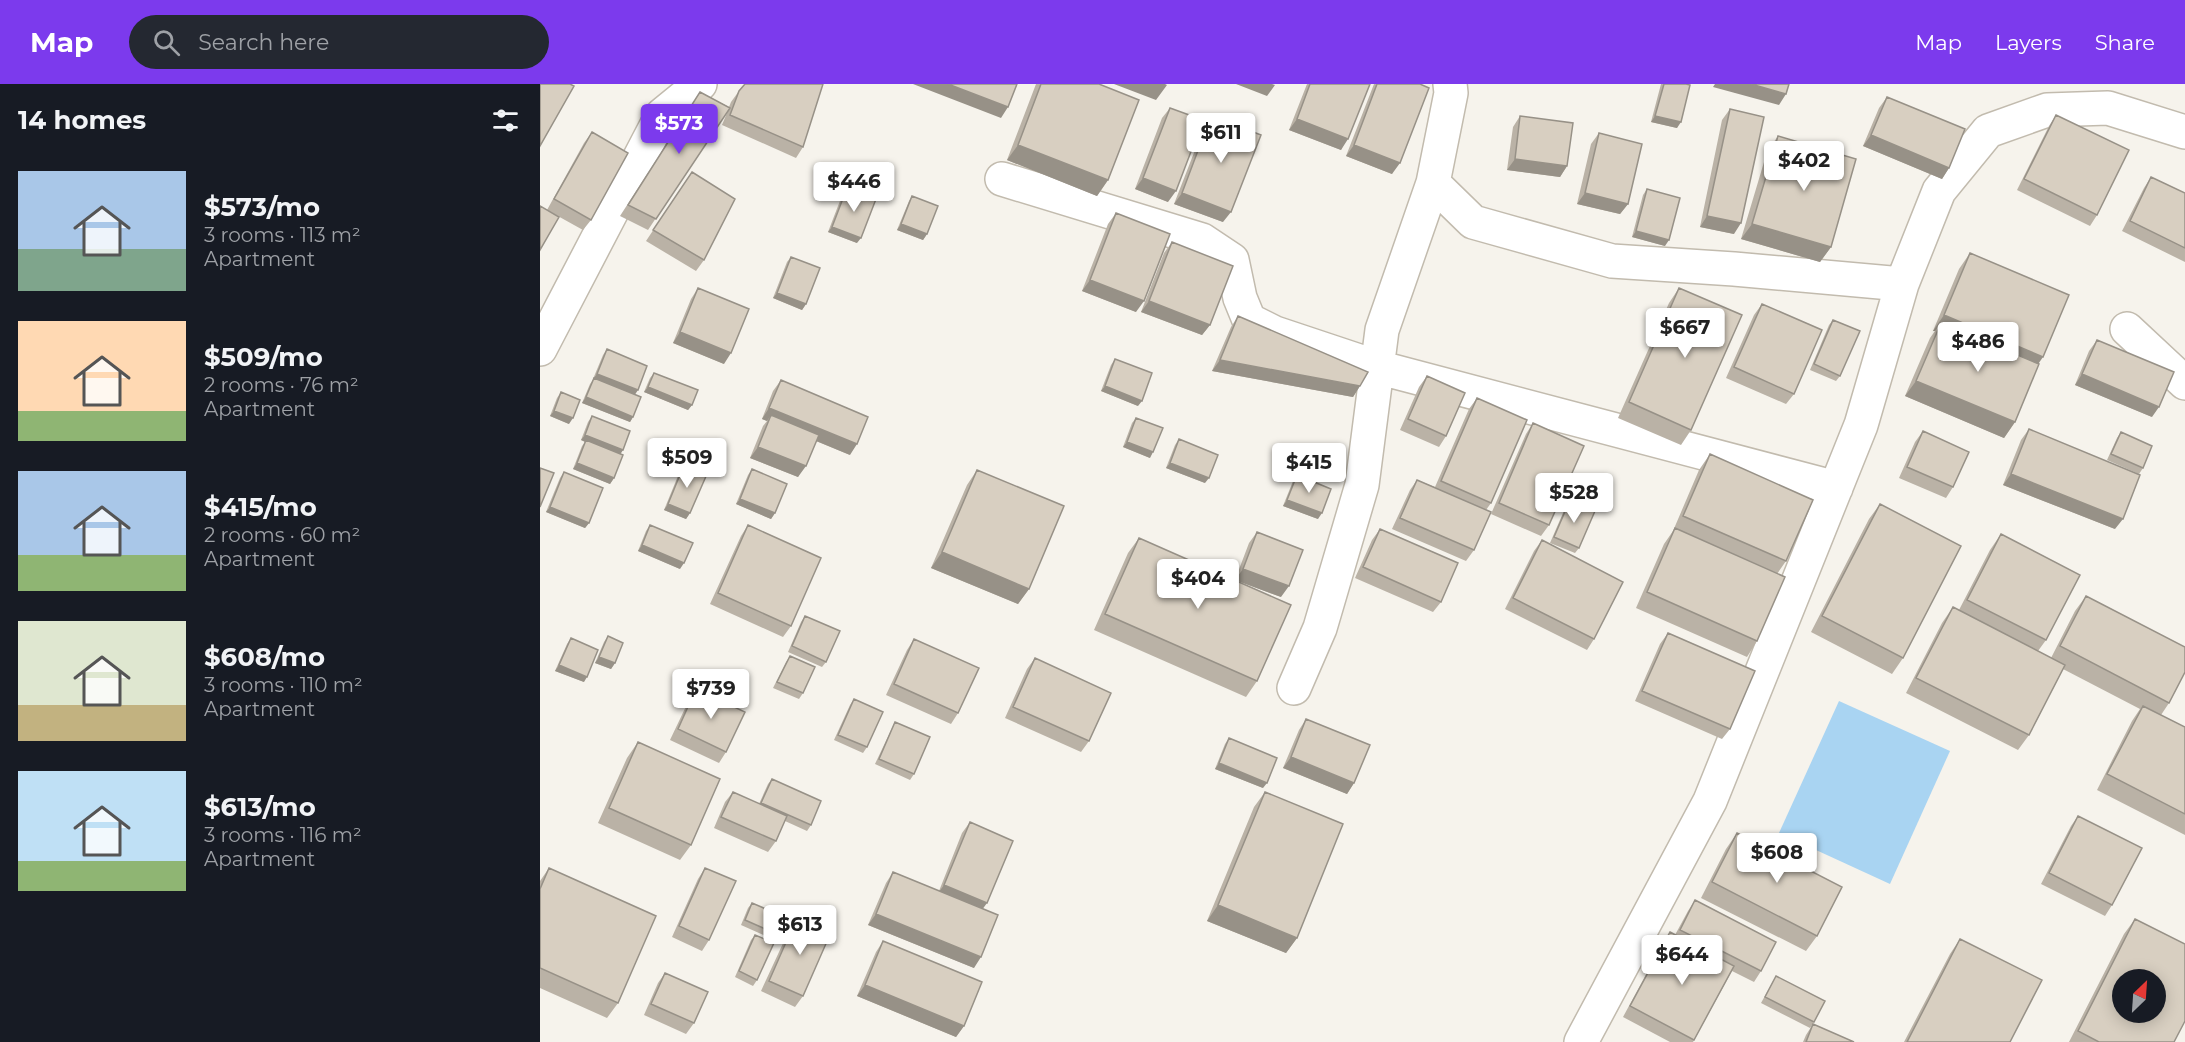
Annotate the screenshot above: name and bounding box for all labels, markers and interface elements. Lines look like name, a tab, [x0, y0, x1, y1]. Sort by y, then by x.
search box	[129, 15, 549, 69]
text: Map	[30, 25, 93, 59]
icon: search	[150, 26, 183, 59]
text: Search here	[198, 29, 329, 56]
text: Map	[1915, 30, 1962, 55]
text: Layers	[1995, 30, 2062, 55]
text: Share	[2095, 30, 2155, 55]
text: 14 homes	[18, 104, 146, 136]
icon: filters	[489, 104, 522, 137]
pin: $573	[643, 104, 715, 155]
text: $573	[655, 111, 703, 135]
pin: $611	[1185, 113, 1257, 164]
text: $611	[1200, 120, 1242, 144]
pin: $402	[1768, 141, 1840, 192]
text: $402	[1778, 148, 1830, 172]
pin: $446	[818, 162, 890, 213]
text: $446	[827, 169, 881, 193]
text: $573/mo	[204, 191, 320, 223]
icon: home	[66, 195, 138, 267]
text: 3 rooms · 113 m²	[204, 223, 361, 247]
text: Apartment	[204, 247, 315, 271]
pin: $667	[1649, 308, 1721, 359]
text: $667	[1660, 315, 1710, 339]
pin: $486	[1942, 322, 2014, 373]
text: $486	[1952, 329, 2004, 353]
text: $509/mo	[204, 341, 323, 373]
icon: home	[66, 345, 138, 417]
text: 2 rooms · 76 m²	[204, 373, 359, 397]
text: Apartment	[204, 397, 315, 421]
pin: $509	[651, 438, 723, 489]
pin: $415	[1273, 443, 1345, 494]
text: $509	[662, 445, 712, 469]
text: $415	[1286, 450, 1332, 474]
pin: $528	[1538, 473, 1610, 524]
text: $528	[1549, 480, 1599, 504]
text: $415/mo	[204, 491, 317, 523]
icon: home	[66, 495, 138, 567]
text: 2 rooms · 60 m²	[204, 523, 360, 547]
text: Apartment	[204, 547, 315, 571]
pin: $404	[1162, 559, 1234, 610]
text: $404	[1171, 566, 1225, 590]
text: $608/mo	[204, 641, 325, 673]
icon: home	[66, 645, 138, 717]
pin: $739	[675, 669, 747, 720]
text: 3 rooms · 110 m²	[204, 673, 363, 697]
text: $739	[686, 676, 736, 700]
text: Apartment	[204, 697, 315, 721]
text: $613/mo	[204, 791, 316, 823]
icon: home	[66, 795, 138, 867]
text: 3 rooms · 116 m²	[204, 823, 362, 847]
pin: $608	[1741, 833, 1813, 884]
text: $608	[1751, 840, 1803, 864]
text: Apartment	[204, 847, 315, 871]
pin: $613	[764, 905, 836, 956]
text: $613	[777, 912, 823, 936]
pin: $644	[1646, 935, 1718, 986]
text: $644	[1655, 942, 1709, 966]
north arrow	[2112, 969, 2166, 1023]
map controls	[2112, 969, 2166, 1023]

